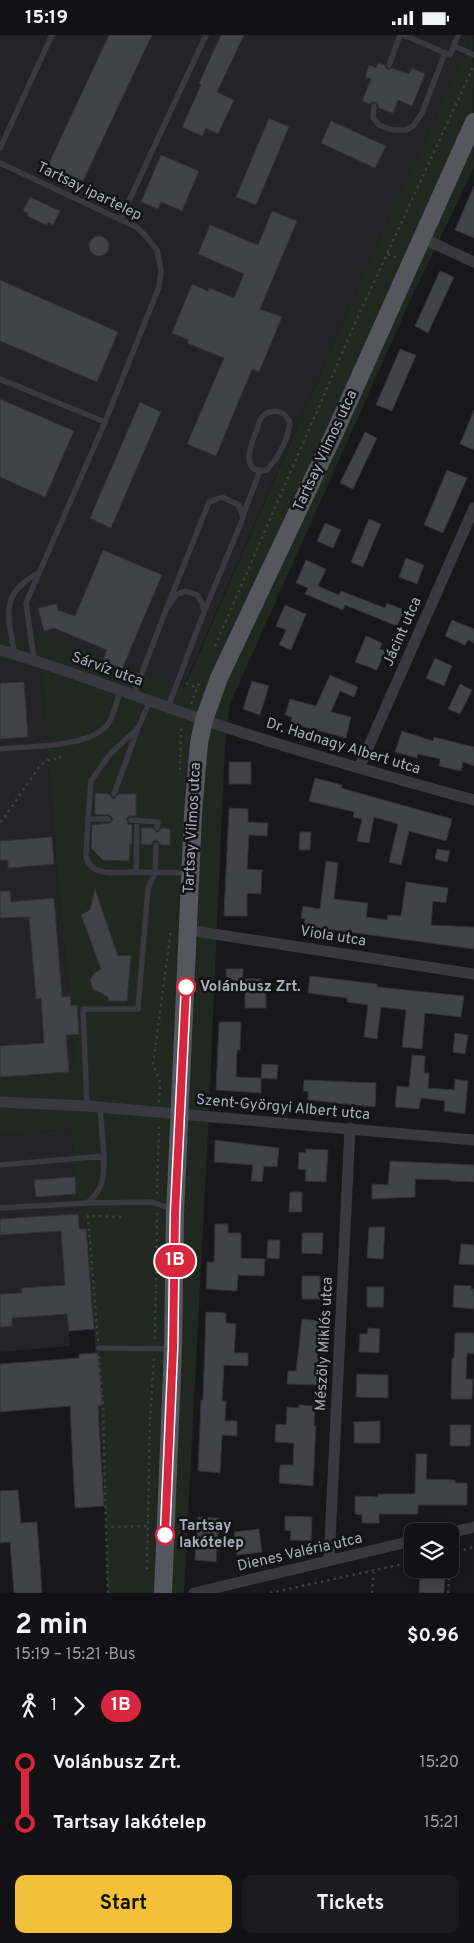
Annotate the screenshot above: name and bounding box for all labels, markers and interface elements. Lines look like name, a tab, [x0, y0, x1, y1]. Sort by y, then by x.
text: 15:19	[25, 6, 68, 30]
street label: Tartsay ipartelep	[33, 158, 145, 226]
street label: Tartsay Vilmos utca	[290, 387, 362, 515]
street label: Jácint utca	[379, 594, 427, 670]
street label: Sárvíz utca	[69, 648, 145, 692]
street label: Dr. Hadnagy Albert utca	[263, 714, 423, 780]
street label: Tartsay Vilmos utca	[180, 762, 206, 894]
street label: Viola utca	[299, 922, 367, 952]
marker: Volánbusz Zrt.	[176, 977, 196, 997]
place label: Volánbusz Zrt.	[200, 978, 301, 997]
street label: Szent-Györgyi Albert utca	[195, 1091, 371, 1125]
line badge: 1B	[152, 1245, 198, 1277]
text: 1B	[165, 1249, 185, 1272]
street label: Mészöly Miklós utca	[312, 1277, 338, 1411]
place label: Tartsay lakótelep	[179, 1517, 244, 1553]
map controls	[404, 1523, 459, 1578]
button: layers	[404, 1523, 459, 1578]
marker: Tartsay lakótelep	[155, 1525, 175, 1545]
street label: Dienes Valéria utca	[236, 1529, 364, 1577]
text: 2 min	[15, 1608, 88, 1644]
text: $0.96	[407, 1624, 459, 1648]
text: 15:19 – 15:21 · Bus	[15, 1645, 136, 1665]
icon: walk	[15, 1692, 43, 1720]
icon: forward	[65, 1692, 93, 1720]
text: 1B	[111, 1694, 131, 1717]
text: 1	[51, 1696, 57, 1716]
text: Volánbusz Zrt.	[53, 1751, 181, 1775]
text: 15:20	[419, 1753, 459, 1773]
text: Tartsay lakótelep	[53, 1811, 207, 1835]
text: 15:21	[424, 1813, 459, 1833]
button: Start	[15, 1875, 232, 1933]
button: Tickets	[242, 1875, 459, 1933]

